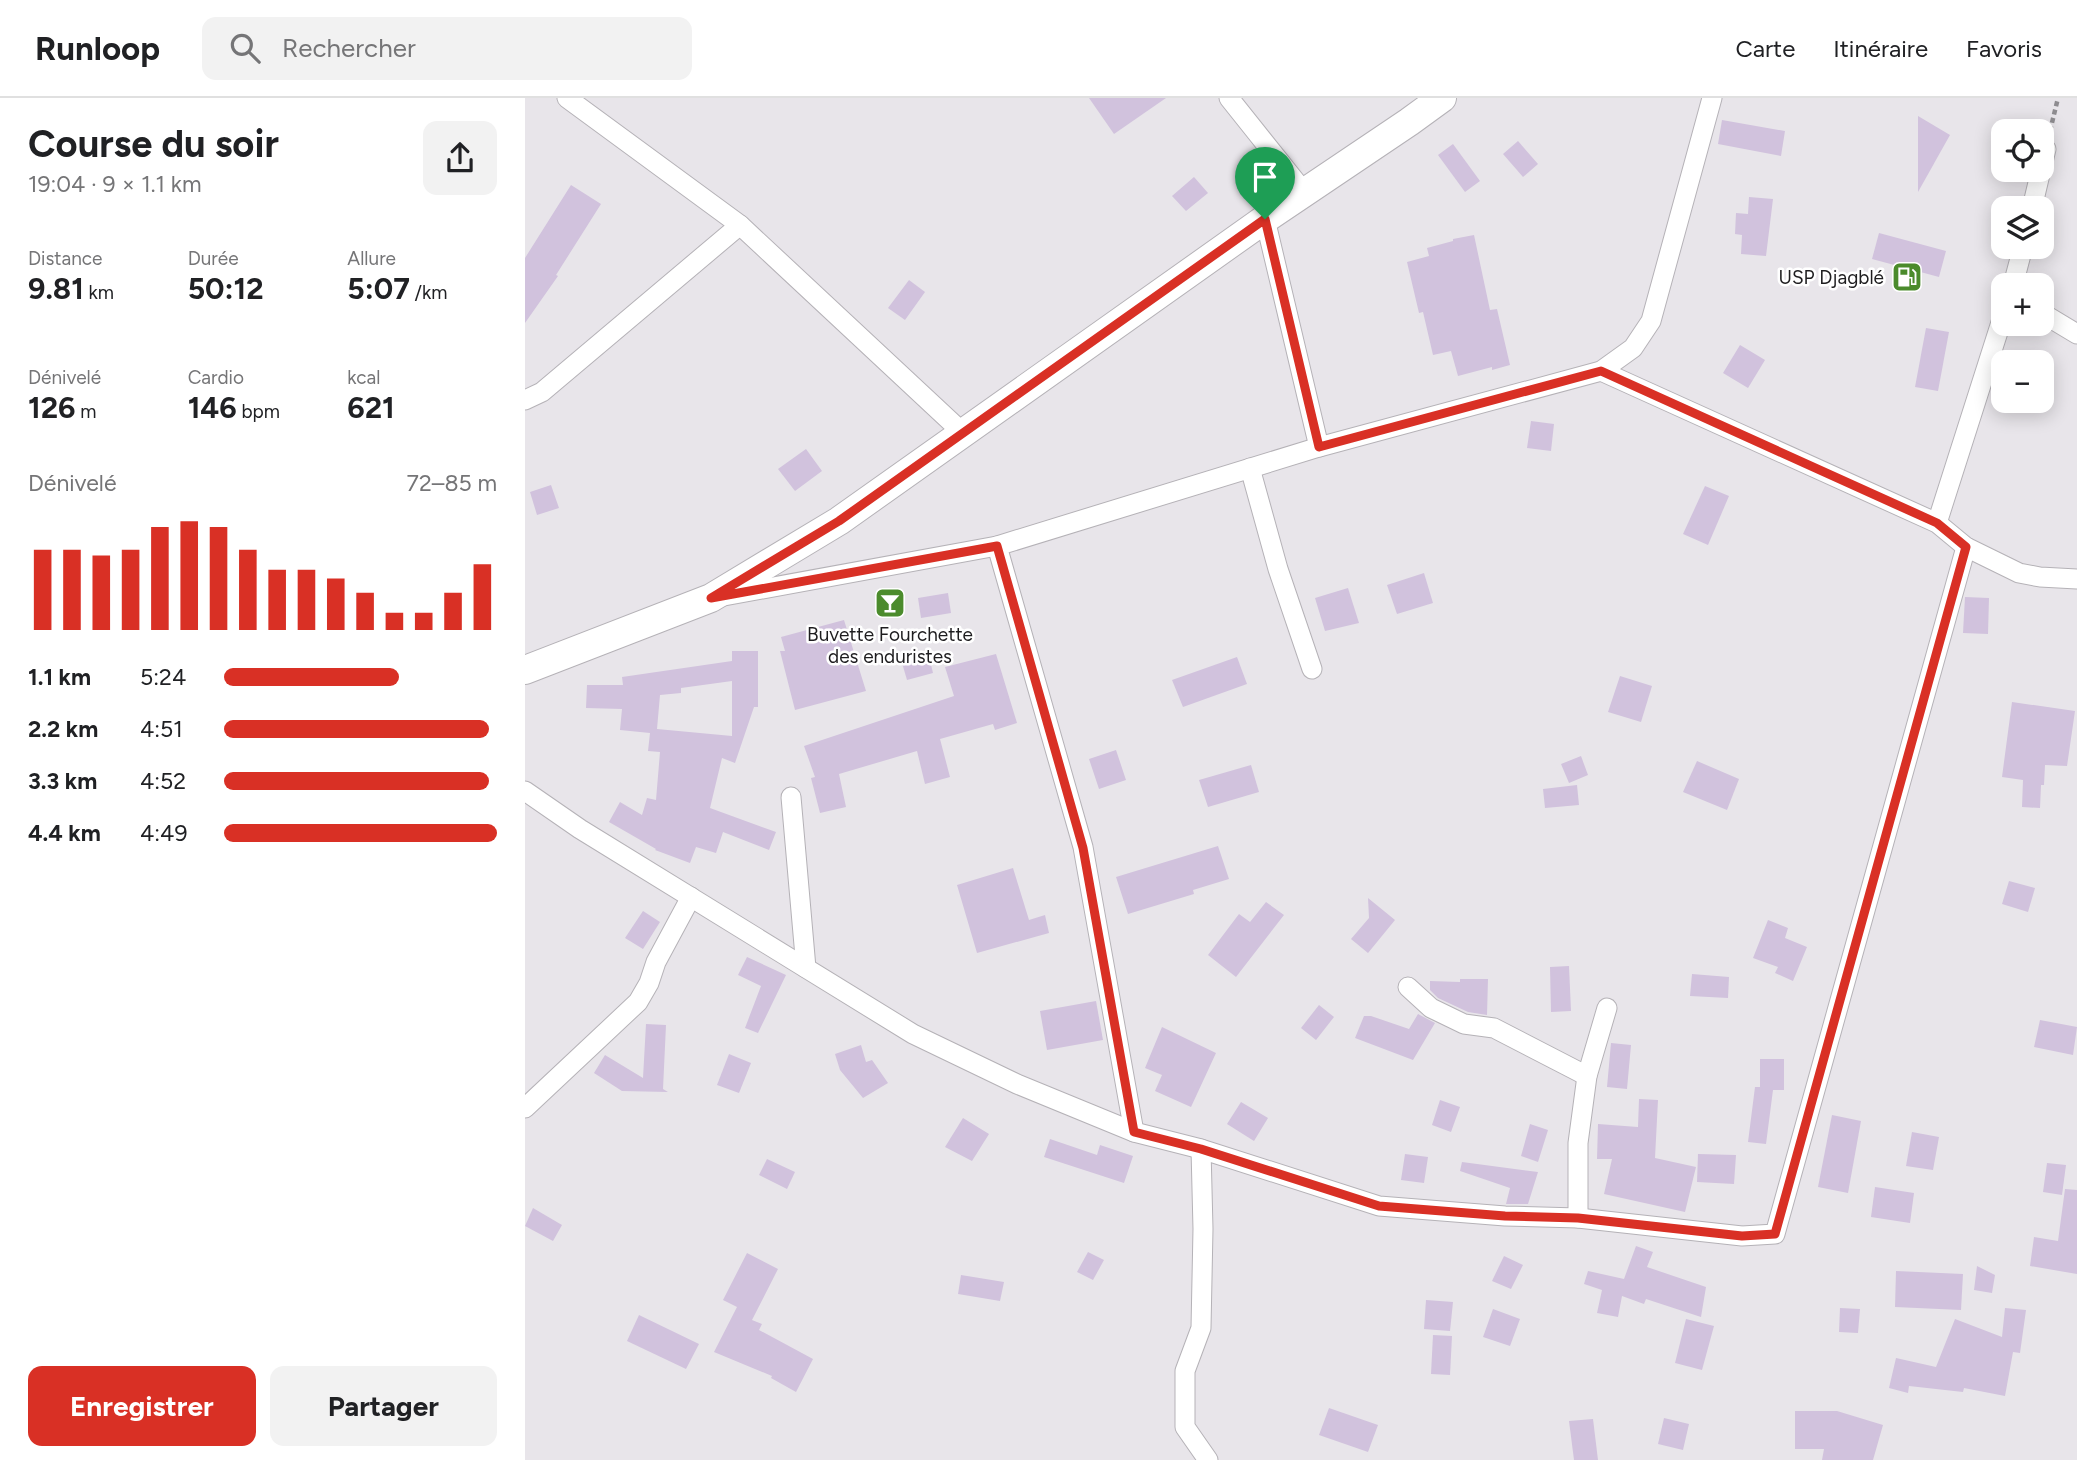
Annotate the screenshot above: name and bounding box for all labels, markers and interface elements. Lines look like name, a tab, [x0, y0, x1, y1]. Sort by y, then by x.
search box	[202, 17, 692, 80]
text: Runloop	[35, 29, 160, 68]
icon: search	[226, 29, 264, 67]
text: Rechercher	[282, 32, 416, 64]
text: Carte	[1735, 34, 1795, 63]
text: Itinéraire	[1833, 34, 1928, 63]
text: Favoris	[1966, 34, 2042, 63]
map controls	[1991, 119, 2054, 413]
button: locate	[1991, 119, 2054, 182]
text: Course du soir	[28, 121, 279, 167]
button: share	[423, 121, 497, 195]
pin	[1235, 147, 1295, 219]
icon: arrive	[1246, 158, 1284, 196]
text: 19:04 · 9 × 1.1 km	[28, 170, 201, 198]
button: layers	[1991, 196, 2054, 259]
text: Distance	[28, 247, 102, 270]
text: Durée	[188, 247, 239, 270]
text: Allure	[347, 247, 396, 270]
fuel station icon: USP Djagblé	[1890, 260, 1924, 294]
place label: USP Djagblé	[1778, 266, 1884, 289]
text: 9.81	[28, 270, 84, 307]
text: 50:12	[188, 270, 264, 307]
text: 5:07	[347, 270, 410, 307]
button: +	[1991, 273, 2054, 336]
text: km	[84, 281, 114, 304]
text: /km	[410, 281, 447, 304]
button: −	[1991, 350, 2054, 413]
text: Dénivelé	[28, 366, 101, 389]
text: Cardio	[188, 366, 244, 389]
text: kcal	[347, 366, 381, 389]
text: 126	[28, 389, 75, 426]
text: 146	[188, 389, 237, 426]
text: 621	[347, 389, 395, 426]
text: m	[75, 400, 96, 423]
text: bpm	[237, 400, 280, 423]
text: Dénivelé	[28, 469, 116, 497]
text: 72–85 m	[407, 469, 497, 497]
bar icon: Buvette Fourchette des enduristes	[873, 586, 907, 620]
place label: Buvette Fourchette des enduristes	[807, 623, 973, 668]
text: 1.1 km	[28, 663, 91, 691]
text: 5:24	[140, 663, 186, 691]
text: 2.2 km	[28, 715, 98, 743]
text: 4:51	[140, 715, 183, 743]
text: 3.3 km	[28, 767, 97, 795]
text: 4:52	[140, 767, 186, 795]
text: 4.4 km	[28, 819, 101, 847]
text: 4:49	[140, 819, 187, 847]
button: Enregistrer	[28, 1366, 256, 1446]
button: Partager	[270, 1366, 497, 1446]

